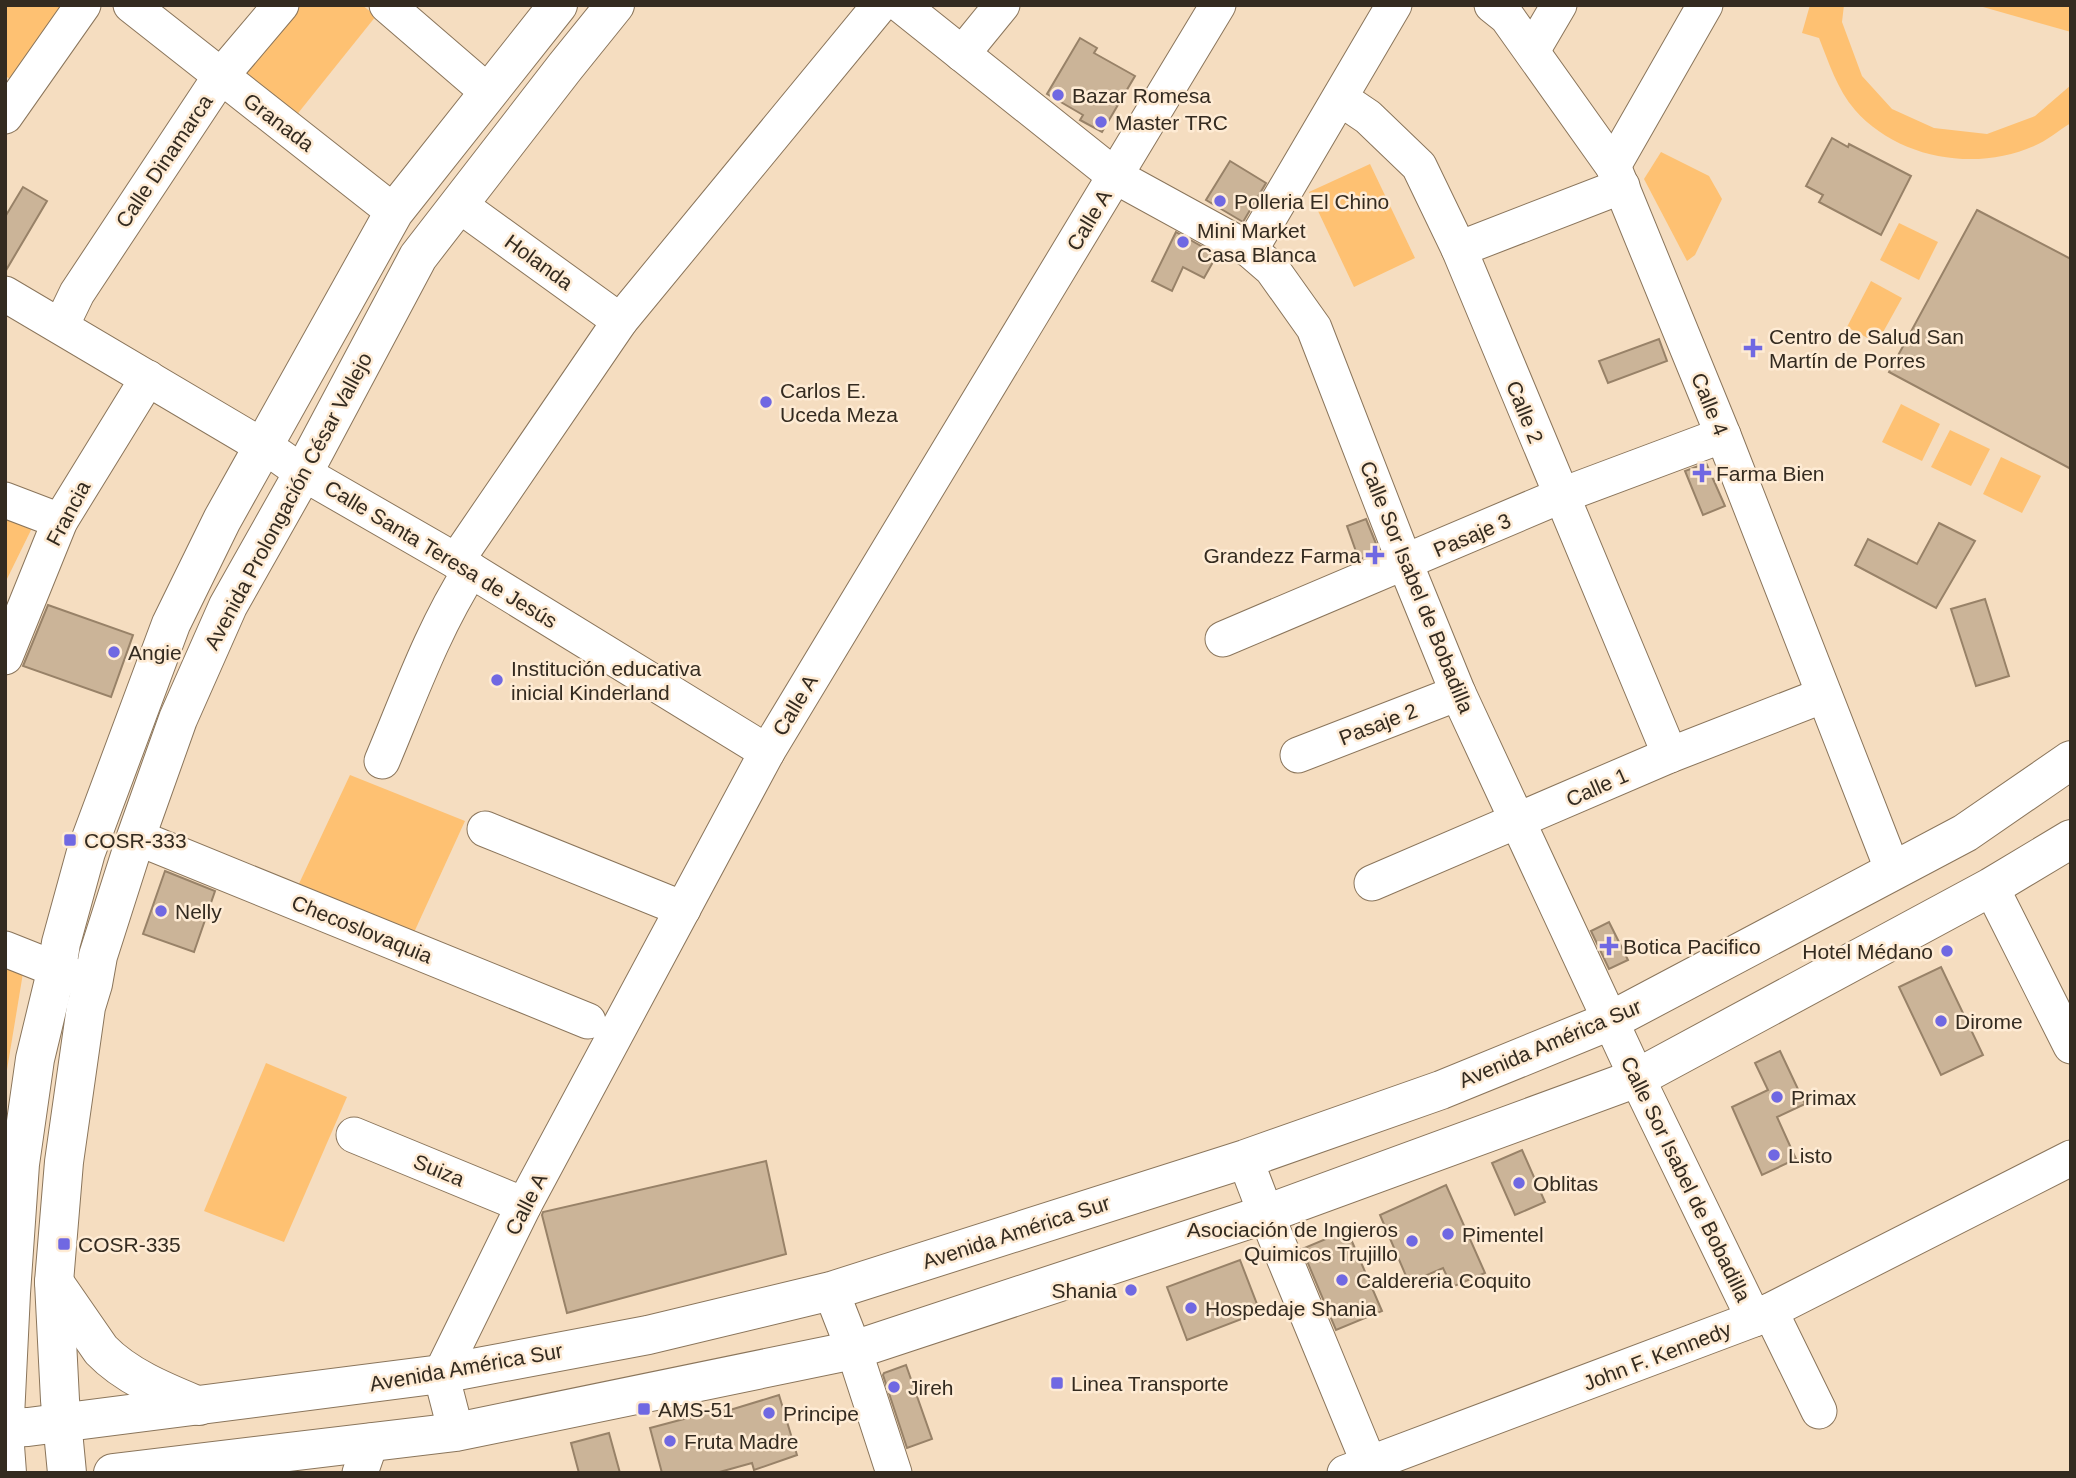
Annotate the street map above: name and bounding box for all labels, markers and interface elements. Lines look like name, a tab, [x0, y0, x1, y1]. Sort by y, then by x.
place label: Bazar Romesa	[1072, 84, 1211, 107]
marker: Bazar Romesa	[1050, 87, 1066, 103]
street label: Granada	[239, 88, 319, 156]
street label: Calle Dinamarca	[111, 90, 217, 232]
place label: Master TRC	[1115, 111, 1228, 134]
marker: Master TRC	[1093, 114, 1109, 130]
street label: Calle A	[1062, 186, 1116, 254]
place label: Polleria El Chino	[1234, 190, 1389, 213]
marker: Polleria El Chino	[1212, 193, 1228, 209]
place label: Mini Market Casa Blanca	[1197, 219, 1316, 266]
street label: Holanda	[501, 230, 578, 294]
marker: Mini Market Casa Blanca	[1175, 234, 1191, 250]
place label: Centro de Salud San Martín de Porres	[1769, 325, 1964, 372]
marker: Centro de Salud San Martín de Porres	[1743, 338, 1763, 358]
street label: Avenida Prolongación César Vallejo	[200, 349, 376, 653]
street label: Calle 4	[1687, 369, 1733, 439]
street label: Calle 2	[1502, 377, 1548, 447]
place label: Carlos E. Uceda Meza	[780, 379, 898, 426]
marker: Carlos E. Uceda Meza	[758, 394, 774, 410]
street label: Calle Sor Isabel de Bobadilla	[1356, 458, 1478, 717]
place label: Farma Bien	[1716, 462, 1825, 485]
marker: Farma Bien	[1694, 465, 1710, 481]
street label: Calle Santa Teresa de Jesús	[321, 475, 561, 633]
street label: Francia	[41, 476, 95, 549]
street label: Pasaje 3	[1430, 508, 1514, 562]
place label: Grandezz Farma	[1203, 544, 1361, 567]
marker: Grandezz Farma	[1367, 547, 1383, 563]
place label: Angie	[128, 641, 182, 664]
marker: Angie	[106, 644, 122, 660]
place label: Institución educativa inicial Kinderland	[511, 657, 702, 704]
street label: Calle A	[768, 671, 822, 739]
marker: Institución educativa inicial Kinderland	[489, 672, 505, 688]
street label: Pasaje 2	[1336, 699, 1420, 749]
street label: Calle 1	[1562, 763, 1632, 811]
place label: COSR-333	[84, 829, 187, 852]
marker: COSR-333	[62, 832, 78, 848]
street label: Checoslovaquia	[288, 890, 436, 968]
place label: Nelly	[175, 900, 222, 923]
marker: Nelly	[153, 903, 169, 919]
place label: Botica Pacifico	[1623, 935, 1761, 958]
marker: Botica Pacifico	[1601, 938, 1617, 954]
place label: Hotel Médano	[1802, 940, 1933, 963]
marker: Hotel Médano	[1939, 943, 1955, 959]
street label: Avenida América Sur	[1455, 994, 1645, 1092]
place label: Dirome	[1955, 1010, 2023, 1033]
marker: Dirome	[1933, 1013, 1949, 1029]
street label: Calle Sor Isabel de Bobadilla	[1617, 1053, 1756, 1306]
place label: Primax	[1791, 1086, 1857, 1109]
marker: Primax	[1769, 1089, 1785, 1105]
place label: Listo	[1788, 1144, 1832, 1167]
marker: Listo	[1766, 1147, 1782, 1163]
street label: Suiza	[410, 1149, 468, 1191]
street label: Calle A	[501, 1169, 551, 1239]
place label: Oblitas	[1533, 1172, 1598, 1195]
marker: Oblitas	[1511, 1175, 1527, 1191]
street label: Avenida América Sur	[919, 1191, 1113, 1273]
place label: Asociación de Ingieros Quimicos Trujillo	[1187, 1218, 1398, 1265]
place label: Pimentel	[1462, 1223, 1544, 1246]
marker: Pimentel	[1440, 1226, 1456, 1242]
place label: COSR-335	[78, 1233, 181, 1256]
marker: Asociación de Ingieros Quimicos Trujillo	[1404, 1233, 1420, 1249]
marker: COSR-335	[56, 1236, 72, 1252]
place label: Caldereria Coquito	[1356, 1269, 1531, 1292]
marker: Caldereria Coquito	[1334, 1272, 1350, 1288]
place label: Shania	[1052, 1279, 1117, 1302]
marker: Shania	[1123, 1282, 1139, 1298]
place label: Hospedaje Shania	[1205, 1297, 1377, 1320]
marker: Hospedaje Shania	[1183, 1300, 1199, 1316]
street label: John F. Kennedy	[1580, 1317, 1735, 1395]
street label: Avenida América Sur	[368, 1339, 564, 1395]
place label: Linea Transporte	[1071, 1372, 1229, 1395]
marker: Linea Transporte	[1049, 1375, 1065, 1391]
place label: Jireh	[908, 1376, 954, 1399]
marker: Jireh	[886, 1379, 902, 1395]
place label: AMS-51	[658, 1398, 734, 1421]
marker: AMS-51	[636, 1401, 652, 1417]
place label: Principe	[783, 1402, 859, 1425]
marker: Principe	[761, 1405, 777, 1421]
place label: Fruta Madre	[684, 1430, 798, 1453]
marker: Fruta Madre	[662, 1433, 678, 1449]

